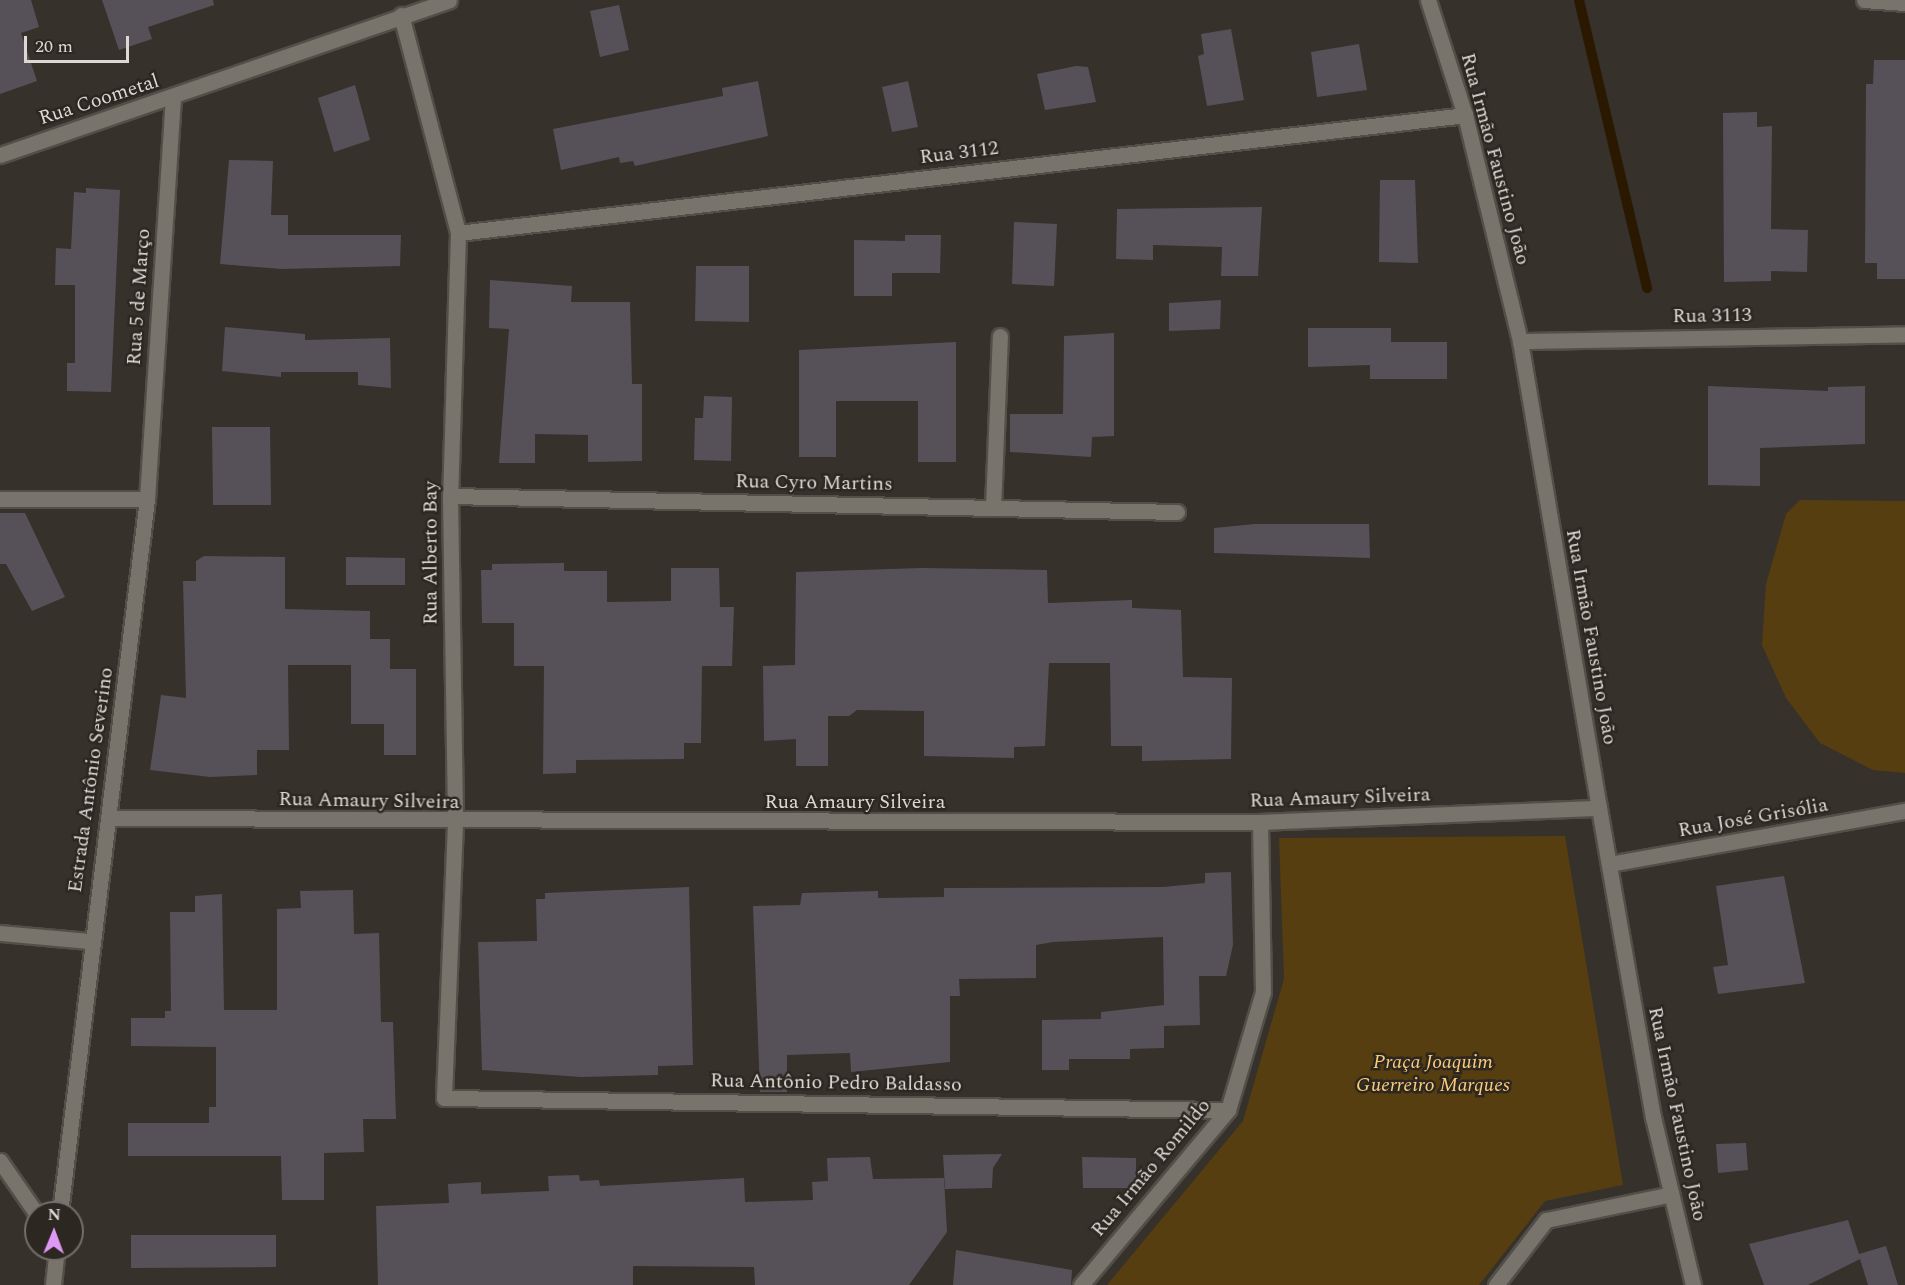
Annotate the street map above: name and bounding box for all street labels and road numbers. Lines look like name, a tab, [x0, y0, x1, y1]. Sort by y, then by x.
street label: Rua Irmão Faustino João	[1455, 50, 1535, 268]
street label: Rua Coometal	[36, 69, 162, 131]
street label: Rua 3112	[918, 136, 1000, 170]
street label: Rua 5 de Março	[122, 228, 156, 366]
street label: Rua 3113	[1672, 303, 1752, 329]
street label: Rua Cyro Martins	[735, 470, 893, 496]
street label: Rua Alberto Bay	[419, 481, 443, 625]
street label: Rua Irmão Faustino João	[1560, 527, 1622, 747]
street label: Estrada Antônio Severino	[63, 666, 119, 894]
street label: Rua Amaury Silveira	[1249, 783, 1431, 813]
street label: Rua Amaury Silveira	[278, 787, 460, 815]
street label: Rua Amaury Silveira	[764, 790, 946, 814]
street label: Rua José Grisólia	[1676, 793, 1830, 843]
street label: Rua Irmão Faustino João	[1643, 1005, 1711, 1223]
street label: Rua Antônio Pedro Baldasso	[710, 1069, 962, 1097]
street label: Rua Irmão Romildo	[1086, 1094, 1216, 1242]

